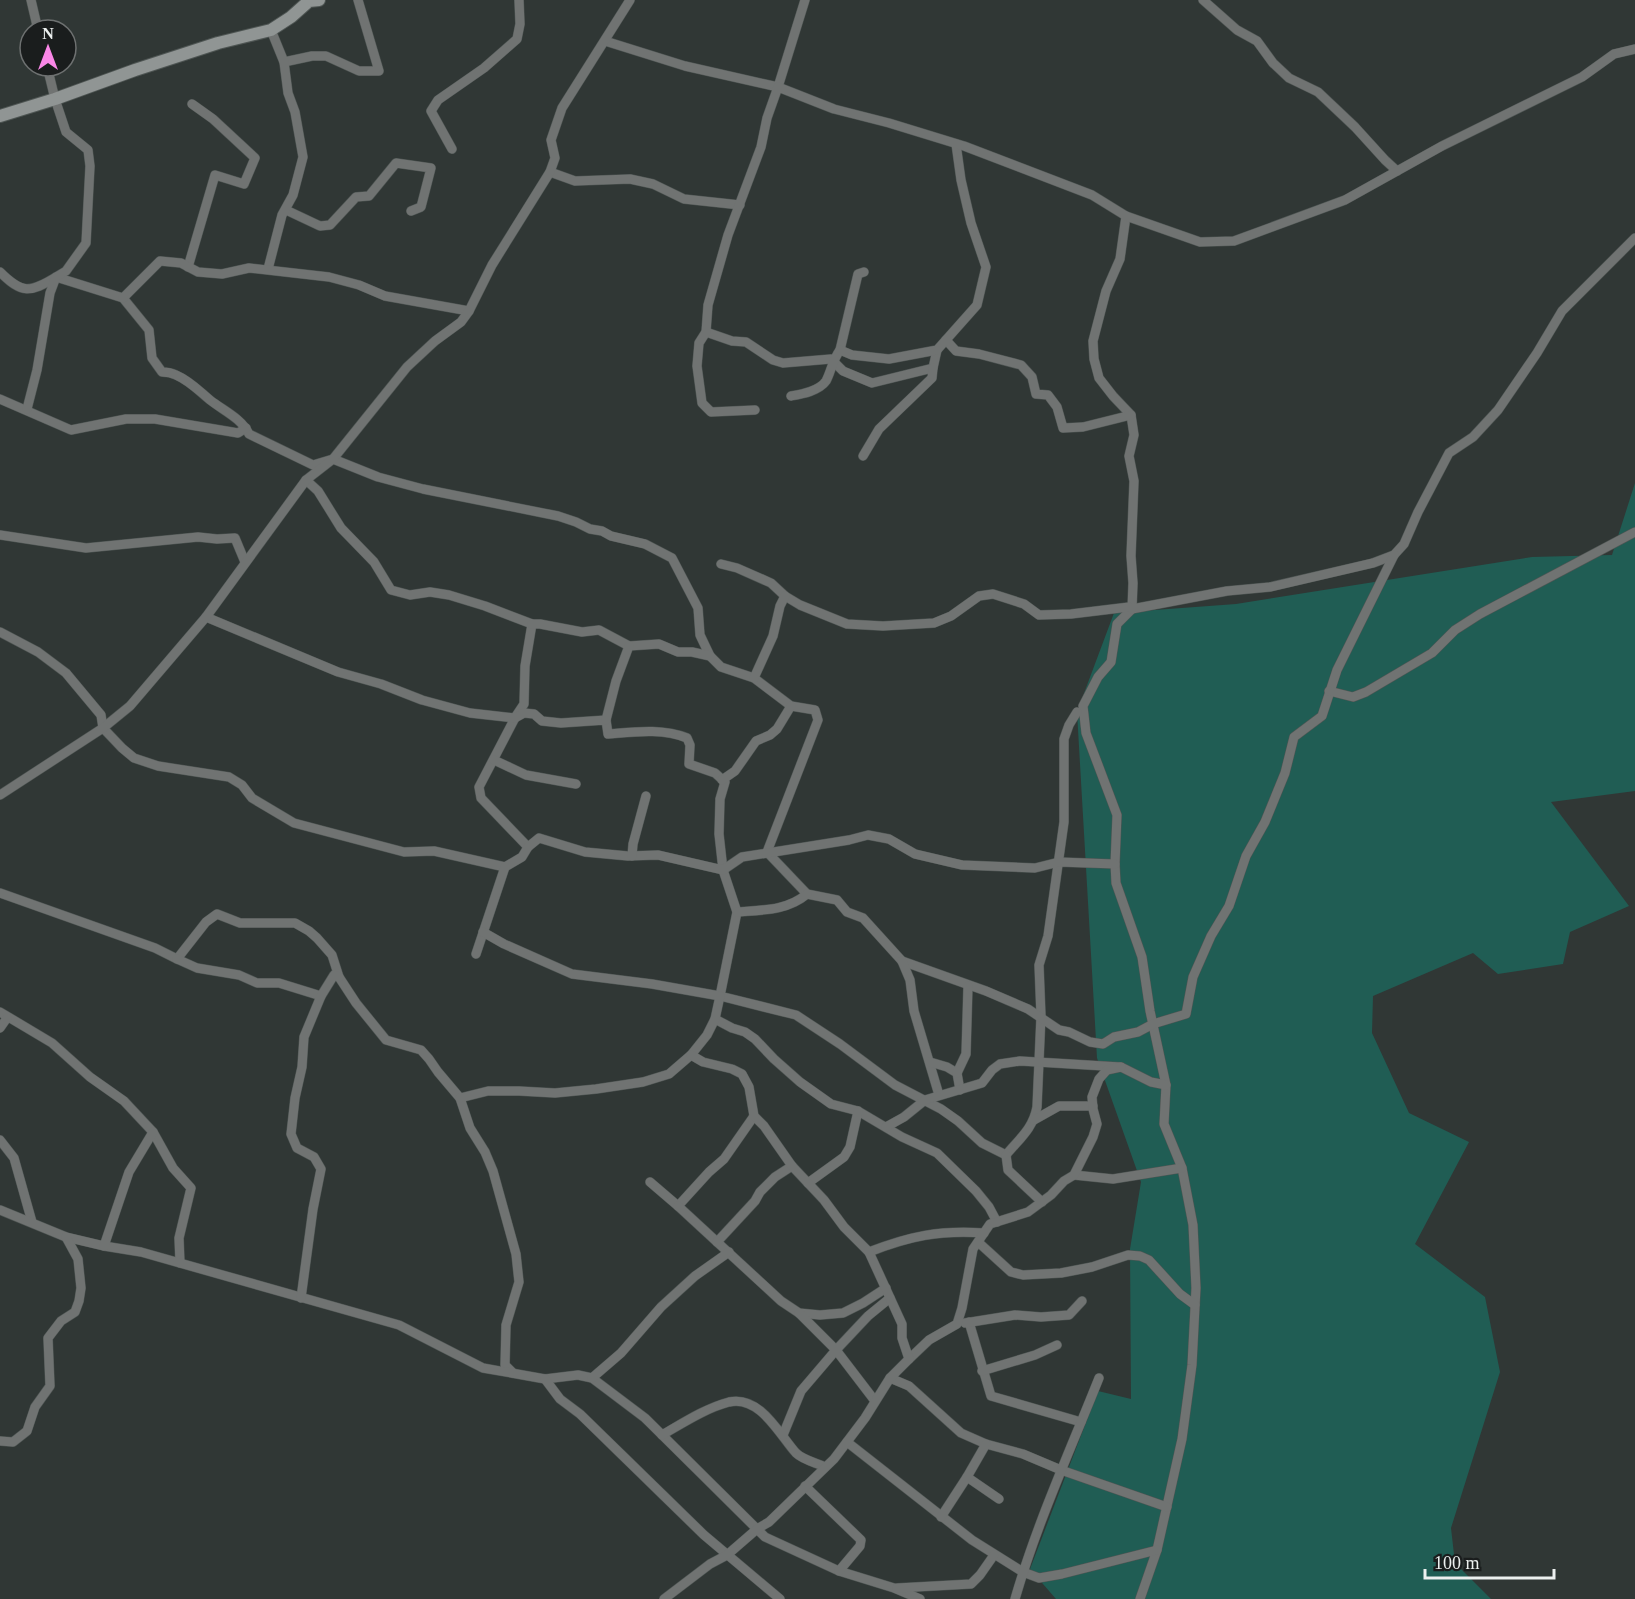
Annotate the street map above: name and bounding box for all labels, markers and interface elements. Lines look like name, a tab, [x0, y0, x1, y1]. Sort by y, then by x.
north arrow	[18, 18, 78, 78]
text: N	[42, 25, 54, 42]
scale bar	[1425, 1542, 1554, 1580]
text: 100 m	[1434, 1553, 1480, 1573]

